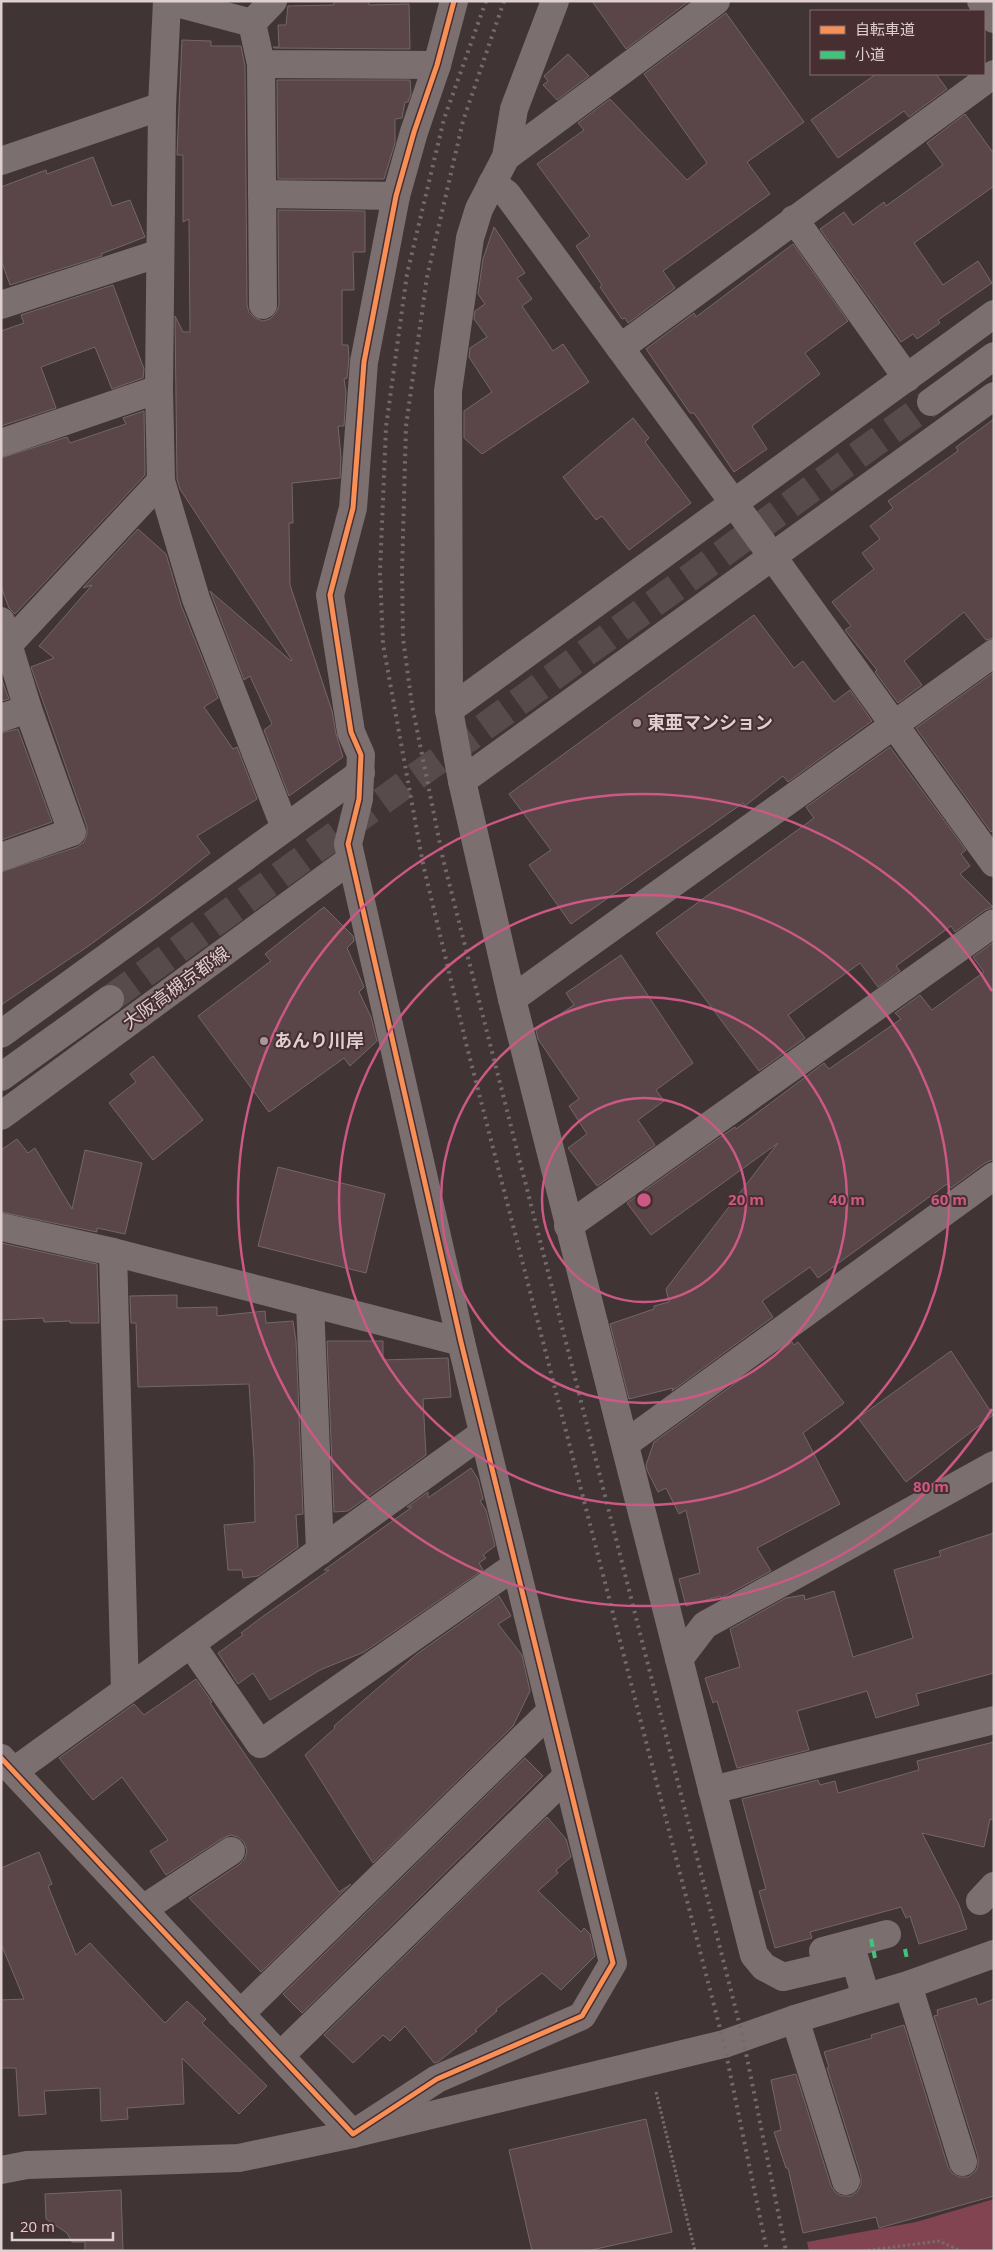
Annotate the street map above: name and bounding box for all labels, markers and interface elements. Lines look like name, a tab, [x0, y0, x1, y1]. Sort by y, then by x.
legend	[810, 10, 985, 75]
text: 自転車道	[855, 19, 915, 39]
text: 小道	[855, 44, 885, 64]
place label: 東亜マンション	[647, 710, 773, 734]
marker: 東亜マンション	[631, 717, 643, 729]
street label: 大阪高槻京都線	[117, 940, 233, 1034]
place label: あんり川岸	[274, 1028, 364, 1052]
marker: あんり川岸	[258, 1035, 270, 1047]
text: 20 m	[728, 1189, 764, 1209]
text: 40 m	[829, 1189, 865, 1209]
text: 60 m	[931, 1189, 967, 1209]
centre of rings	[635, 1191, 653, 1209]
text: 80 m	[913, 1476, 949, 1496]
scale bar	[12, 2210, 114, 2242]
text: 20 m	[20, 2216, 55, 2236]

